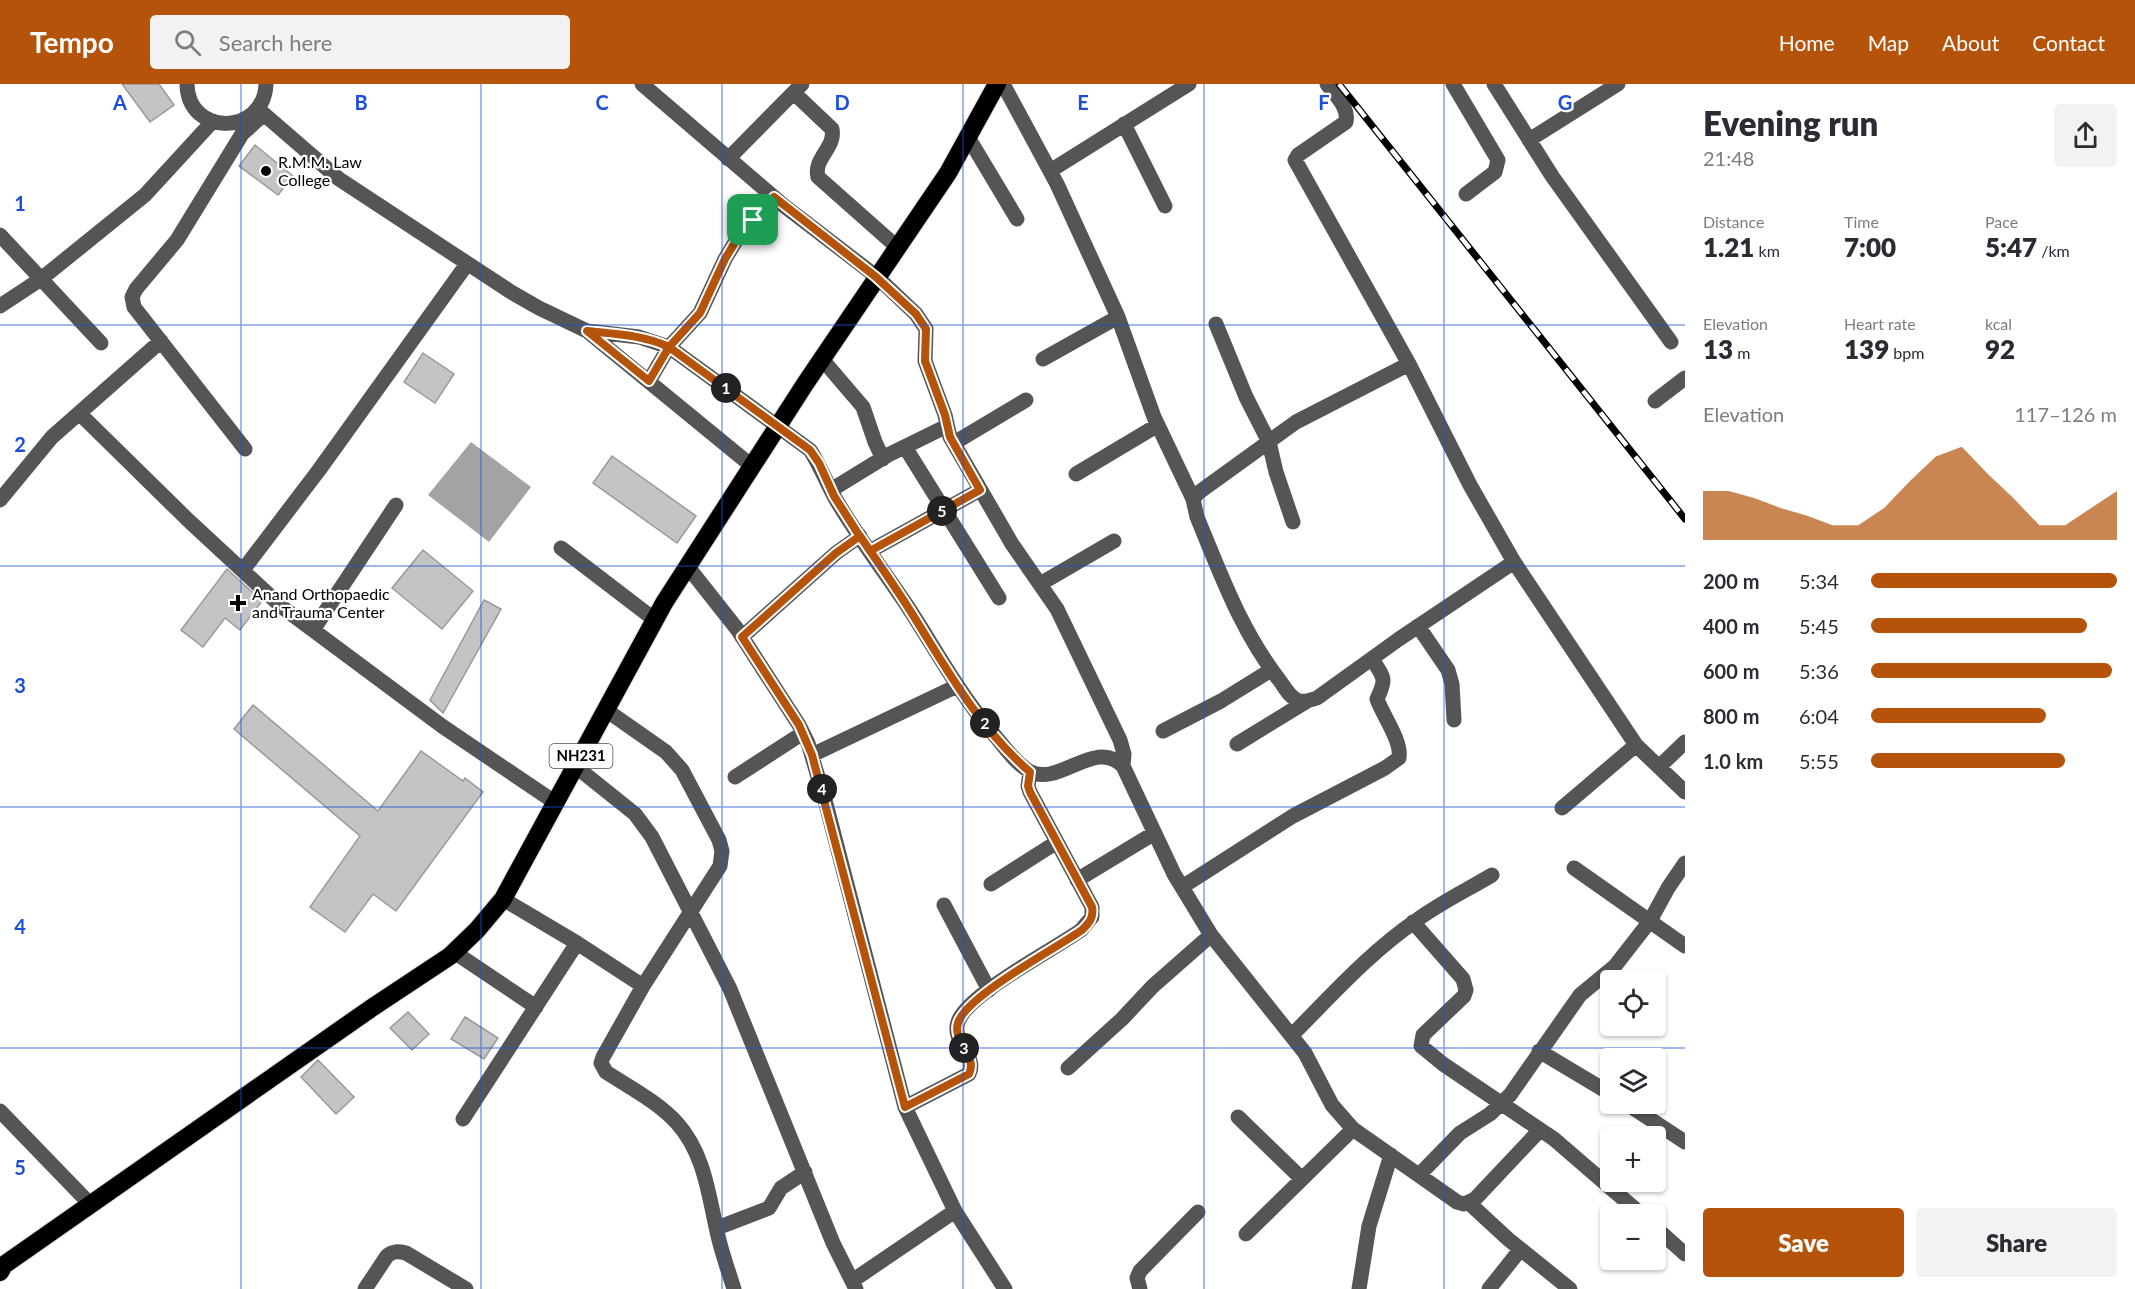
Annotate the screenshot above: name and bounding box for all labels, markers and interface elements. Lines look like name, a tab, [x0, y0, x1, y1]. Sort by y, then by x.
search box	[150, 15, 570, 69]
text: Tempo	[30, 25, 114, 59]
icon: search	[171, 26, 204, 59]
text: Search here	[219, 29, 332, 56]
text: Home	[1779, 30, 1835, 55]
text: Map	[1868, 30, 1909, 55]
text: About	[1942, 30, 1999, 55]
text: Contact	[2032, 30, 2105, 55]
text: A	[112, 90, 127, 114]
text: B	[354, 90, 368, 114]
text: C	[595, 90, 609, 114]
text: D	[834, 90, 850, 114]
text: E	[1077, 90, 1089, 114]
text: F	[1318, 90, 1330, 114]
text: G	[1558, 90, 1572, 114]
text: Evening run	[1703, 103, 1878, 143]
button: share	[2054, 104, 2117, 167]
text: 21:48	[1703, 146, 1754, 170]
place label: R.M.M. Law College	[278, 152, 362, 189]
marker: R.M.M. Law College	[259, 164, 273, 178]
text: 1	[14, 191, 26, 215]
pin	[727, 194, 778, 245]
icon: arrive	[736, 203, 769, 236]
text: Distance	[1703, 212, 1764, 231]
text: Time	[1844, 212, 1879, 231]
text: Pace	[1985, 212, 2018, 231]
text: 1.21	[1703, 231, 1754, 263]
text: 7:00	[1844, 231, 1896, 263]
text: 5:47	[1985, 231, 2037, 263]
text: km	[1754, 241, 1780, 260]
text: /km	[2037, 241, 2070, 260]
text: Elevation	[1703, 314, 1768, 333]
text: Heart rate	[1844, 314, 1916, 333]
text: kcal	[1985, 314, 2012, 333]
text: 13	[1703, 333, 1733, 365]
text: 139	[1844, 333, 1889, 365]
text: 92	[1985, 333, 2015, 365]
text: m	[1733, 343, 1750, 362]
text: bpm	[1889, 343, 1924, 362]
pin: 1	[711, 373, 741, 403]
text: 1	[721, 378, 731, 397]
text: Elevation	[1703, 402, 1784, 426]
text: 117–126 m	[2014, 402, 2117, 426]
text: 2	[14, 432, 26, 456]
pin: 5	[927, 496, 957, 526]
text: 5	[937, 501, 947, 520]
text: 200 m	[1703, 569, 1759, 593]
text: 5:34	[1799, 569, 1839, 593]
place label: Anand Orthopaedic and Trauma Center	[252, 584, 390, 621]
marker: Anand Orthopaedic and Trauma Center	[229, 594, 247, 612]
text: 400 m	[1703, 614, 1759, 638]
text: 5:45	[1799, 614, 1839, 638]
text: 600 m	[1703, 659, 1759, 683]
text: 5:36	[1799, 659, 1839, 683]
text: 3	[14, 673, 26, 697]
text: 800 m	[1703, 704, 1759, 728]
text: 6:04	[1799, 704, 1839, 728]
pin: 2	[970, 708, 1000, 738]
text: 2	[980, 713, 990, 732]
road number: NH231	[550, 744, 612, 768]
text: 1.0 km	[1703, 749, 1763, 773]
text: 5:55	[1799, 749, 1839, 773]
pin: 4	[807, 774, 837, 804]
text: 4	[817, 779, 827, 798]
text: 4	[14, 914, 26, 938]
map controls	[1600, 970, 1666, 1270]
button: locate	[1600, 970, 1666, 1036]
pin: 3	[949, 1033, 979, 1063]
text: 3	[959, 1038, 969, 1057]
button: layers	[1600, 1048, 1666, 1114]
button: +	[1600, 1126, 1666, 1192]
text: 5	[14, 1155, 26, 1179]
button: −	[1600, 1204, 1666, 1270]
button: Save	[1703, 1208, 1904, 1277]
button: Share	[1916, 1208, 2117, 1277]

